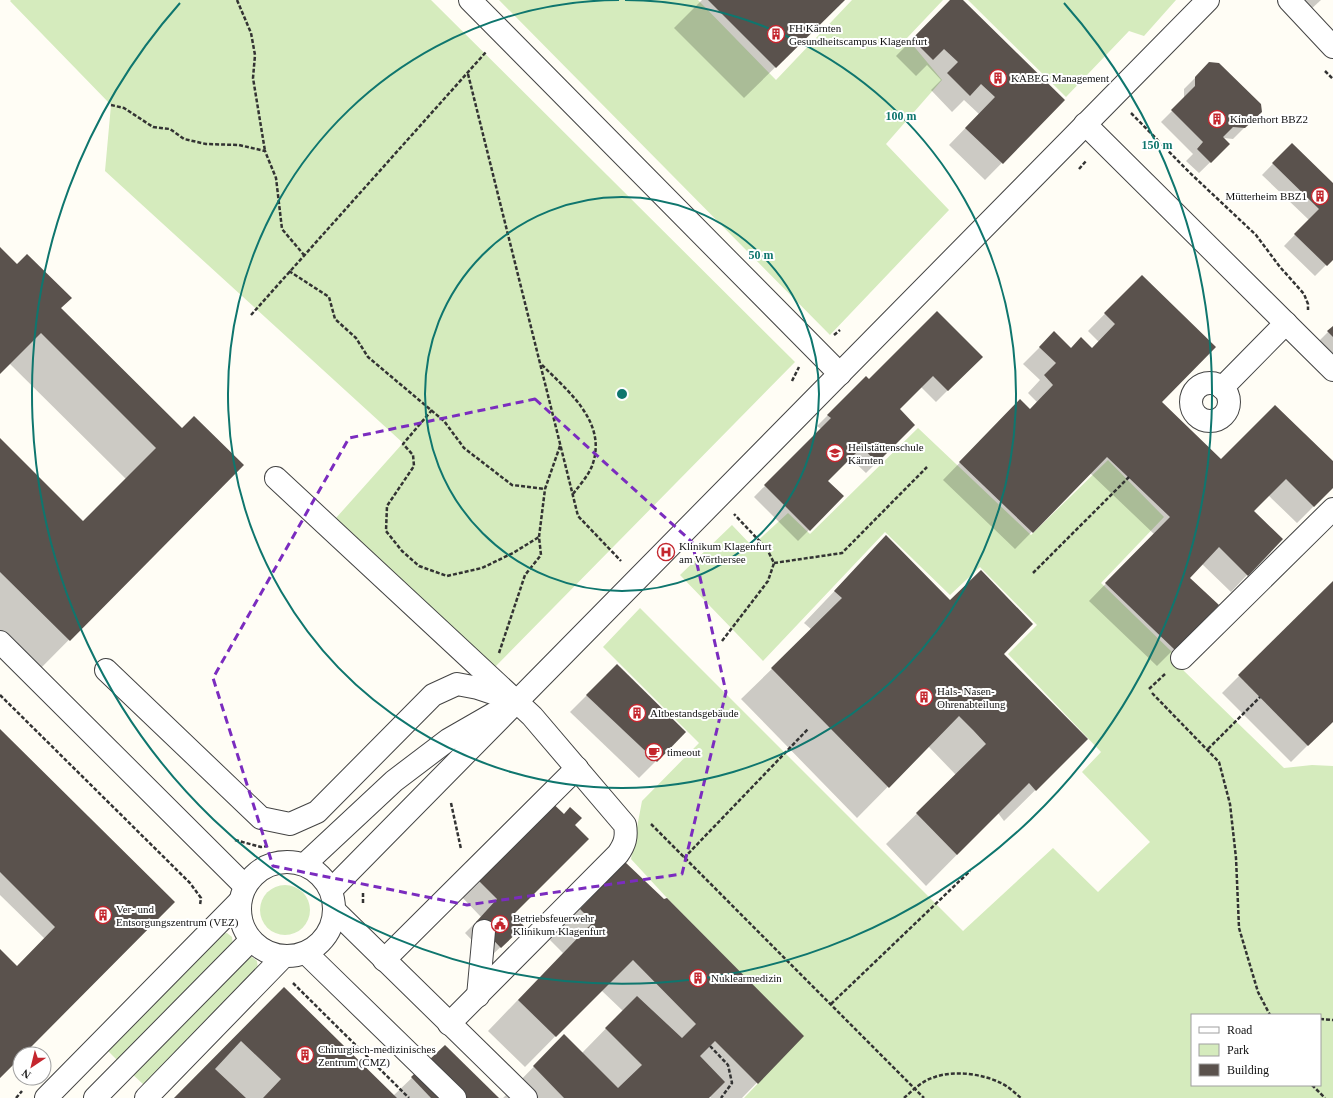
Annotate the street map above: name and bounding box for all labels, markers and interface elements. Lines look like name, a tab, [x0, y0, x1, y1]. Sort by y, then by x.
place label: FH Kärnten Gesundheitscampus Klagenfurt	[789, 22, 927, 47]
building icon: FH Kärnten Gesundheitscampus Klagenfurt	[766, 24, 786, 44]
building icon: KABEG Management	[988, 68, 1008, 88]
place label: KABEG Management	[1011, 72, 1109, 84]
text: 100 m	[886, 109, 917, 123]
building icon: Kinderhort BBZ2	[1207, 109, 1227, 129]
place label: Kinderhort BBZ2	[1230, 113, 1308, 125]
text: 150 m	[1142, 138, 1173, 152]
building icon: Mütterheim BBZ1	[1310, 186, 1330, 206]
place label: Mütterheim BBZ1	[1225, 190, 1307, 202]
text: 50 m	[749, 248, 774, 262]
centre of rings	[615, 387, 629, 401]
place label: Heilstättenschule Kärnten	[848, 441, 924, 466]
school or university icon: Heilstättenschule Kärnten	[825, 443, 845, 463]
place label: Klinikum Klagenfurt am Wörthersee	[679, 540, 772, 565]
hospital icon: Klinikum Klagenfurt am Wörthersee	[656, 542, 676, 562]
place label: Hals- Nasen- Ohrenabteilung	[937, 685, 1006, 710]
building icon: Hals- Nasen- Ohrenabteilung	[914, 687, 934, 707]
building icon: Altbestandsgebäude	[627, 703, 647, 723]
place label: Altbestandsgebäude	[650, 707, 739, 719]
cafe icon: timeout	[644, 742, 664, 762]
place label: timeout	[667, 746, 701, 758]
place label: Ver- und Entsorgungszentrum (VEZ)	[116, 903, 239, 929]
building icon: Ver- und Entsorgungszentrum (VEZ)	[93, 905, 113, 925]
place label: Betriebsfeuerwehr Klinikum Klagenfurt	[513, 912, 606, 937]
public building icon: Betriebsfeuerwehr Klinikum Klagenfurt	[490, 914, 510, 934]
building icon: Nuklearmedizin	[688, 968, 708, 988]
place label: Nuklearmedizin	[711, 972, 782, 984]
legend	[1191, 1014, 1321, 1086]
text: Road	[1227, 1023, 1252, 1037]
place label: Chirurgisch-medizinisches Zentrum (CMZ)	[318, 1043, 436, 1069]
text: Park	[1227, 1043, 1249, 1057]
building icon: Chirurgisch-medizinisches Zentrum (CMZ)	[295, 1045, 315, 1065]
north arrow	[12, 1046, 52, 1086]
text: Building	[1227, 1063, 1269, 1077]
text: N	[20, 1067, 33, 1081]

